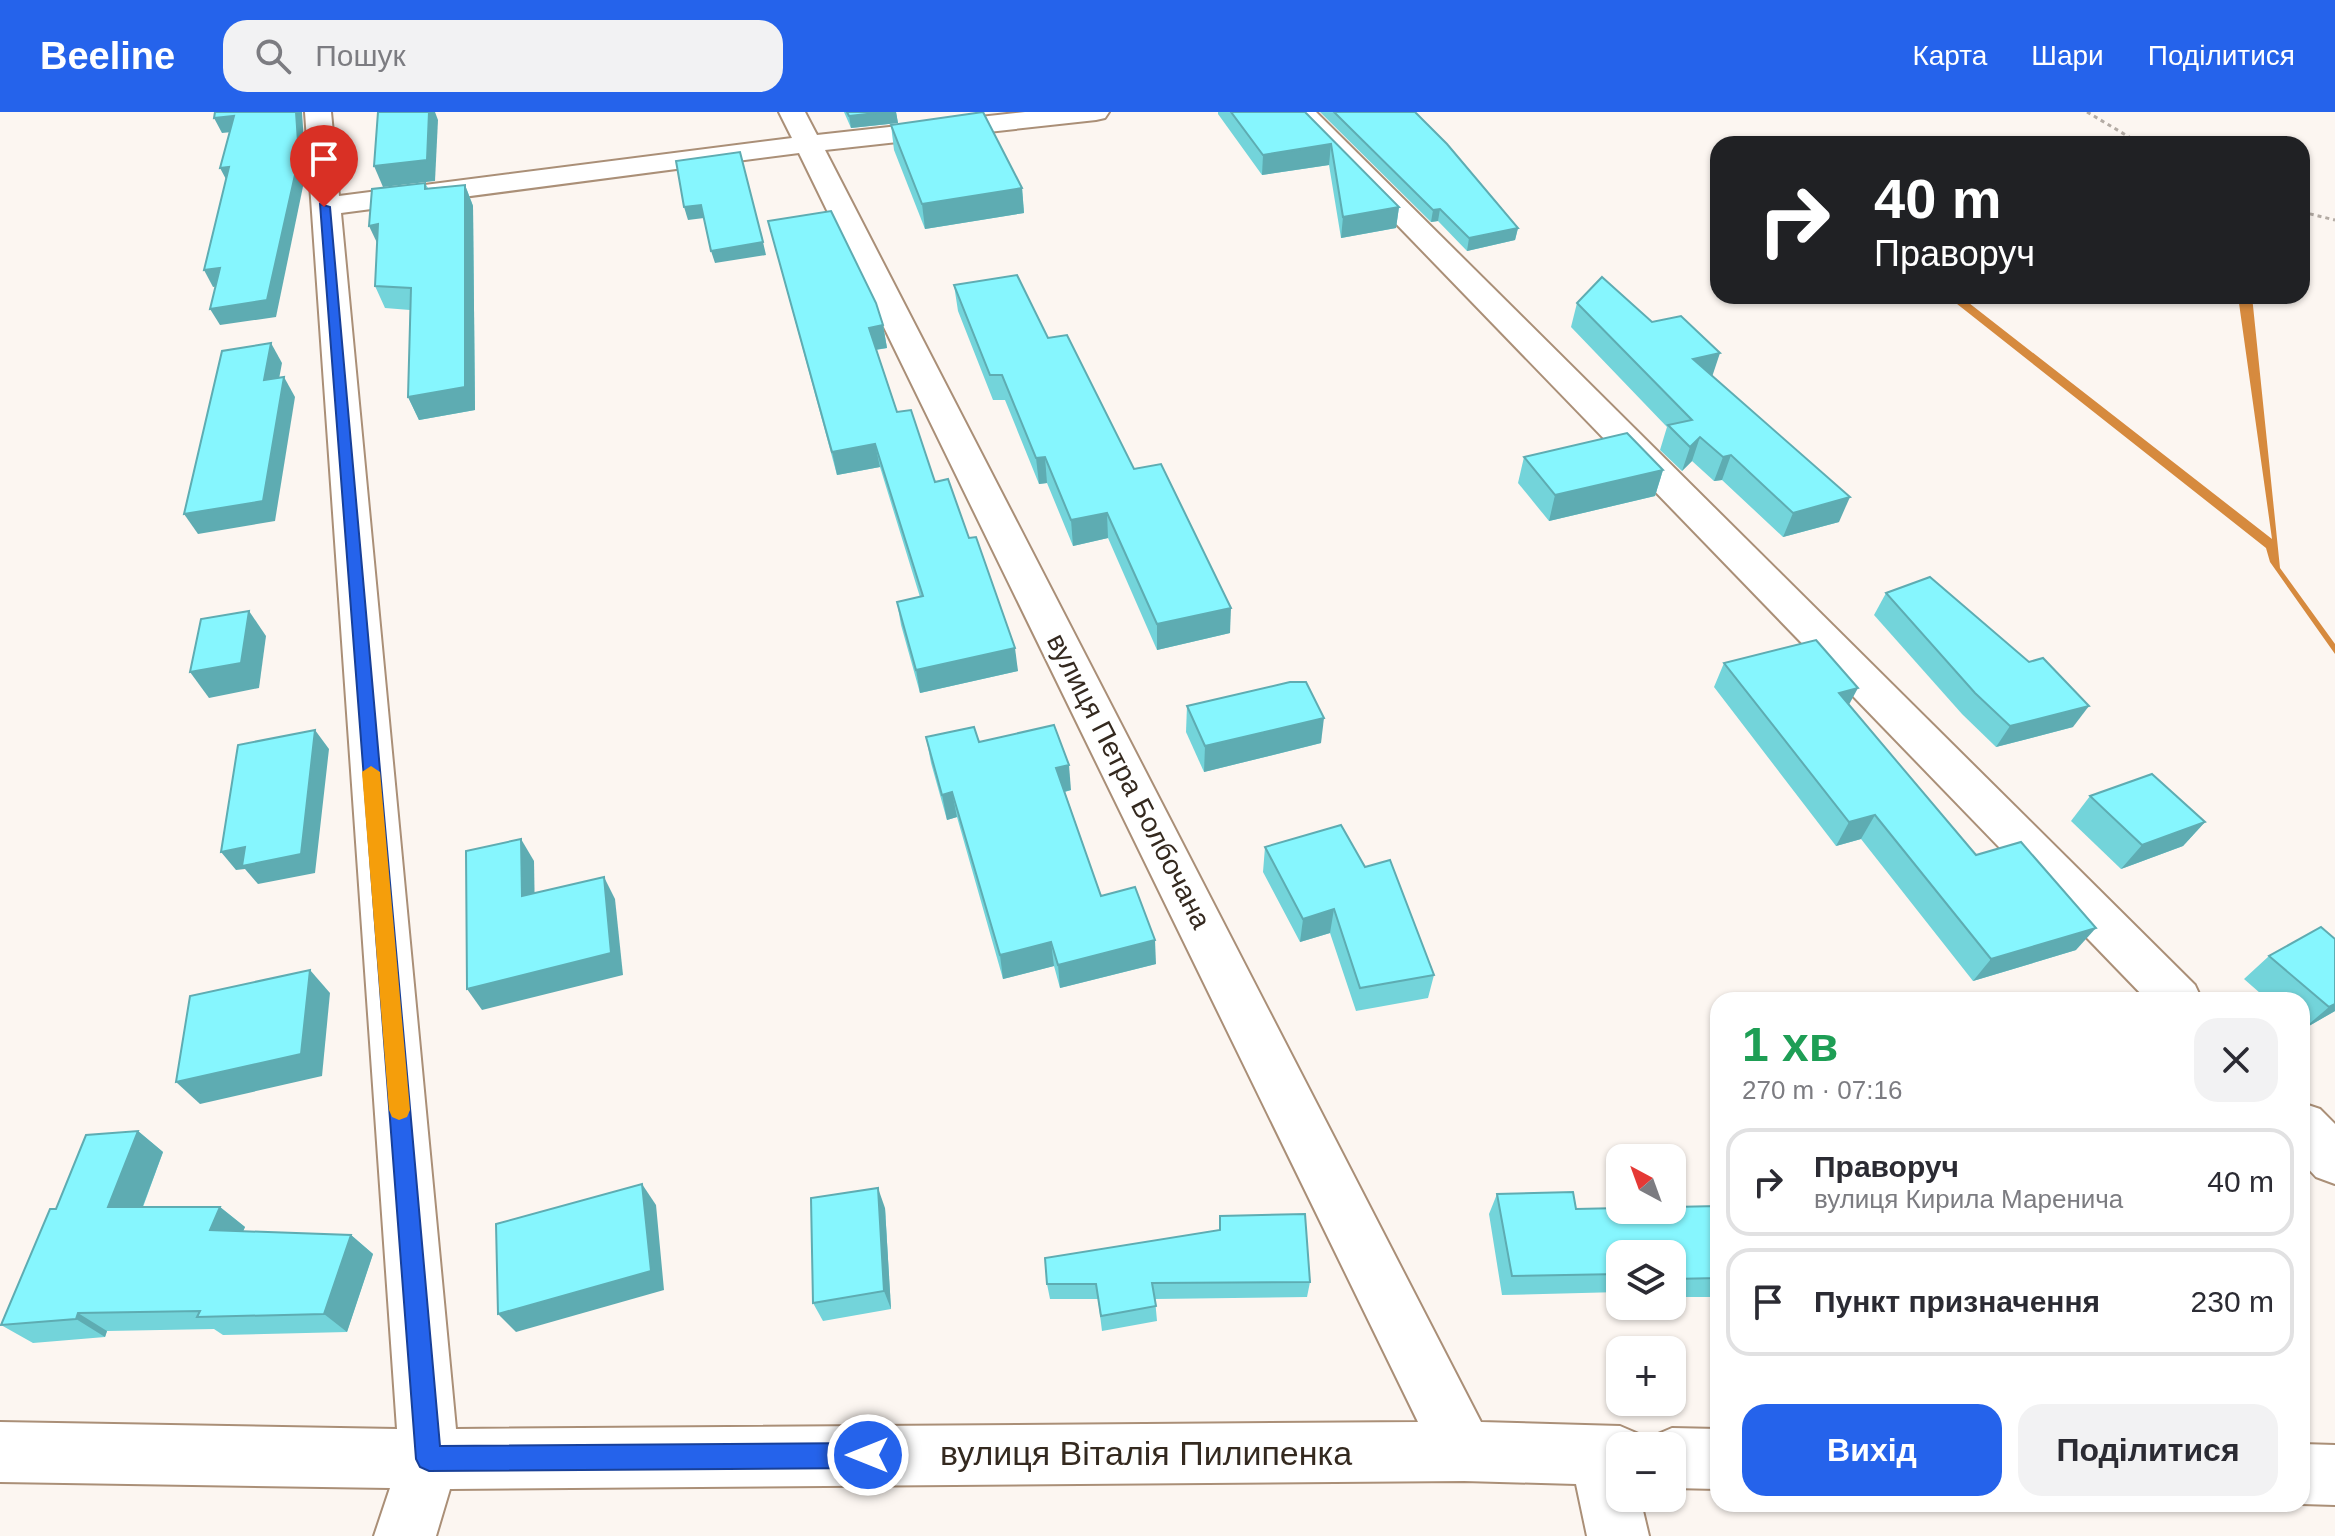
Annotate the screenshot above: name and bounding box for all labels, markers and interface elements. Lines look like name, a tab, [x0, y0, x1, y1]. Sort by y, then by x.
search box	[223, 20, 783, 92]
icon: search	[251, 34, 295, 78]
text: Beeline	[40, 35, 175, 77]
text: Пошук	[315, 39, 406, 72]
text: Карта	[1912, 40, 1987, 71]
text: Шари	[2031, 40, 2104, 71]
text: Поділитися	[2148, 40, 2295, 71]
pin	[290, 125, 358, 207]
icon: arrive	[302, 137, 346, 181]
text: 40 m	[1874, 167, 2002, 230]
icon: right	[1742, 168, 1846, 272]
text: Праворуч	[1874, 233, 2035, 274]
street label: вулиця Петра Болбочана	[1041, 628, 1217, 934]
text: 1 хв	[1742, 1018, 1838, 1071]
button: close	[2194, 1018, 2278, 1102]
text: 270 m · 07:16	[1742, 1075, 1902, 1105]
north arrow	[1606, 1144, 1686, 1224]
map controls	[1606, 1144, 1686, 1512]
text: Праворуч	[1814, 1150, 1959, 1183]
icon: right	[1746, 1160, 1790, 1204]
text: 40 m	[2207, 1165, 2274, 1198]
text: вулиця Кирила Маренича	[1814, 1184, 2123, 1214]
button: layers	[1606, 1240, 1686, 1320]
icon: arrive	[1746, 1280, 1790, 1324]
text: Пункт призначення	[1814, 1285, 2100, 1318]
text: 230 m	[2191, 1285, 2274, 1318]
button: +	[1606, 1336, 1686, 1416]
button: Вихід	[1742, 1404, 2002, 1496]
button: Поділитися	[2018, 1404, 2278, 1496]
position arrow	[826, 1413, 910, 1497]
button: −	[1606, 1432, 1686, 1512]
street label: вулиця Віталія Пилипенка	[940, 1434, 1352, 1472]

